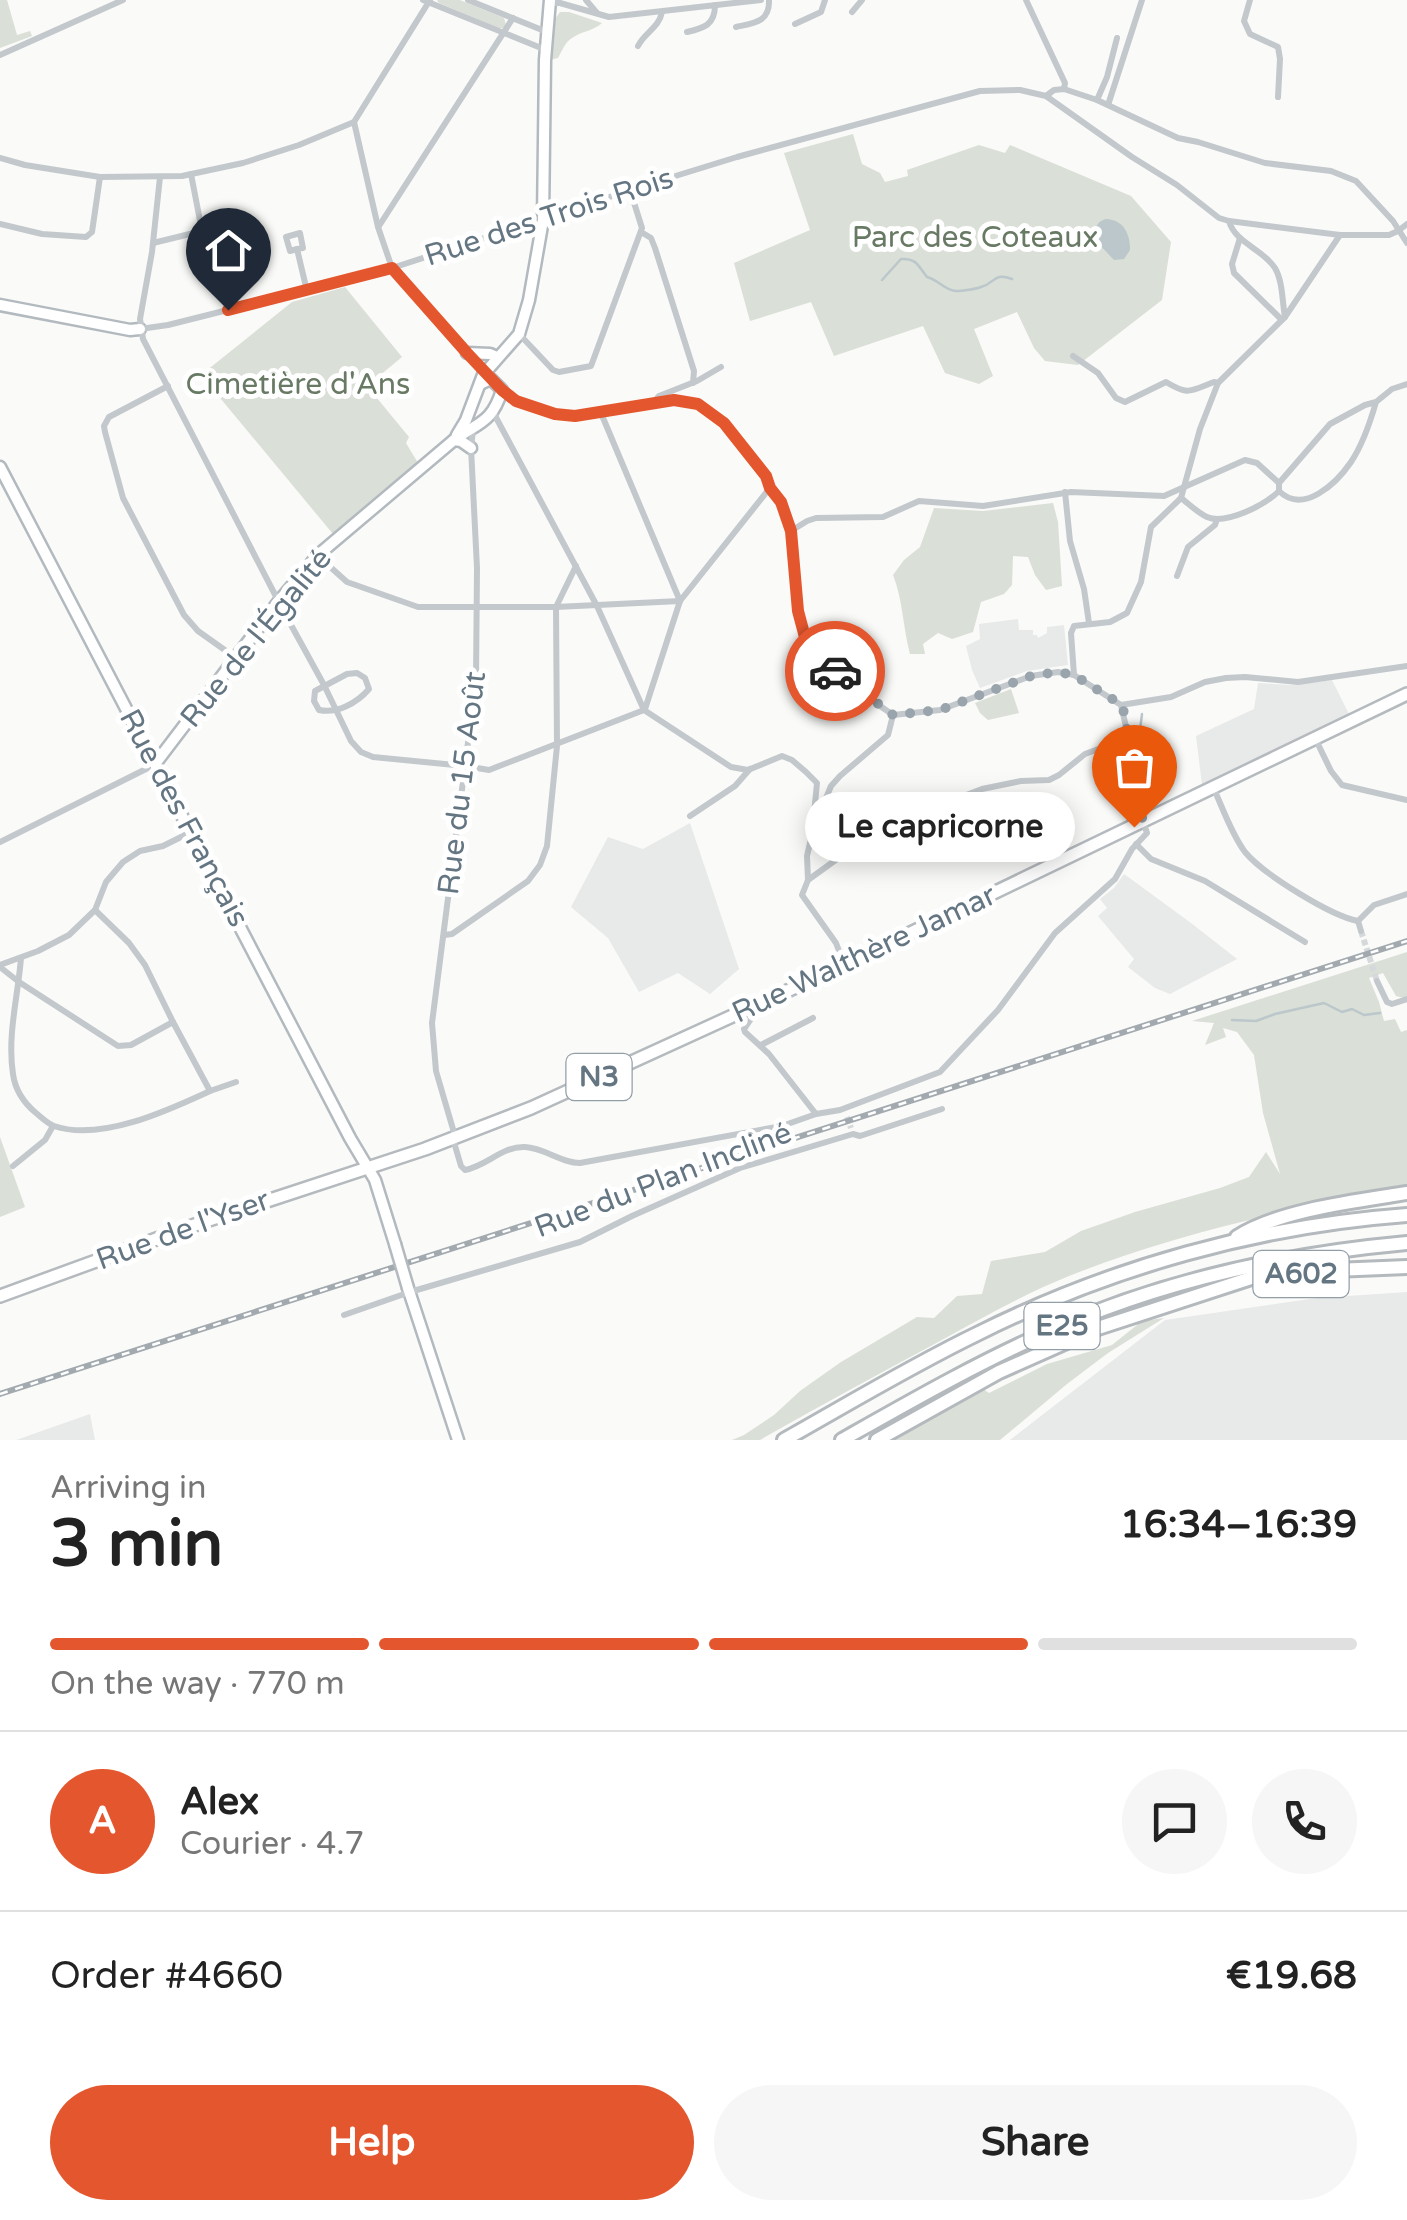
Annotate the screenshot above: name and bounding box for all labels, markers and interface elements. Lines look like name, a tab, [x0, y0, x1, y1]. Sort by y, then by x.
street label: Rue des Trois Rois	[420, 159, 678, 275]
pin	[186, 208, 271, 311]
park label: Parc des Coteaux	[852, 219, 1098, 256]
icon: home	[201, 223, 256, 278]
park label: Cimetière d'Ans	[185, 366, 411, 403]
street label: Rue de l'Égalité	[172, 541, 340, 735]
courier	[785, 621, 885, 721]
icon: car	[808, 644, 863, 699]
street label: Rue du 15 Août	[430, 669, 494, 897]
street label: Rue des Français	[111, 703, 257, 933]
pin	[1092, 725, 1177, 828]
icon: bag	[1107, 740, 1162, 795]
callout: Le capricorne	[804, 792, 1074, 862]
text: Le capricorne	[837, 808, 1043, 846]
street label: Rue Walthère Jamar	[726, 876, 1002, 1031]
road number: N3	[566, 1054, 632, 1100]
street label: Rue du Plan Incliné	[529, 1114, 797, 1246]
street label: Rue de l'Yser	[91, 1181, 275, 1278]
road number: A602	[1254, 1251, 1348, 1297]
road number: E25	[1024, 1303, 1100, 1349]
text: Arriving in	[50, 1469, 207, 1507]
text: 16:34–16:39	[1120, 1502, 1357, 1548]
text: 3 min	[50, 1505, 223, 1584]
text: On the way · 770 m	[50, 1665, 345, 1703]
button: chat	[1122, 1769, 1227, 1874]
button: phone	[1252, 1769, 1357, 1874]
text: Alex	[180, 1779, 259, 1825]
text: A	[88, 1798, 117, 1844]
text: Courier · 4.7	[180, 1825, 364, 1863]
text: Order #4660	[50, 1953, 283, 1999]
text: €19.68	[1226, 1953, 1357, 1999]
button: Help	[50, 2085, 694, 2200]
button: Share	[714, 2085, 1357, 2200]

